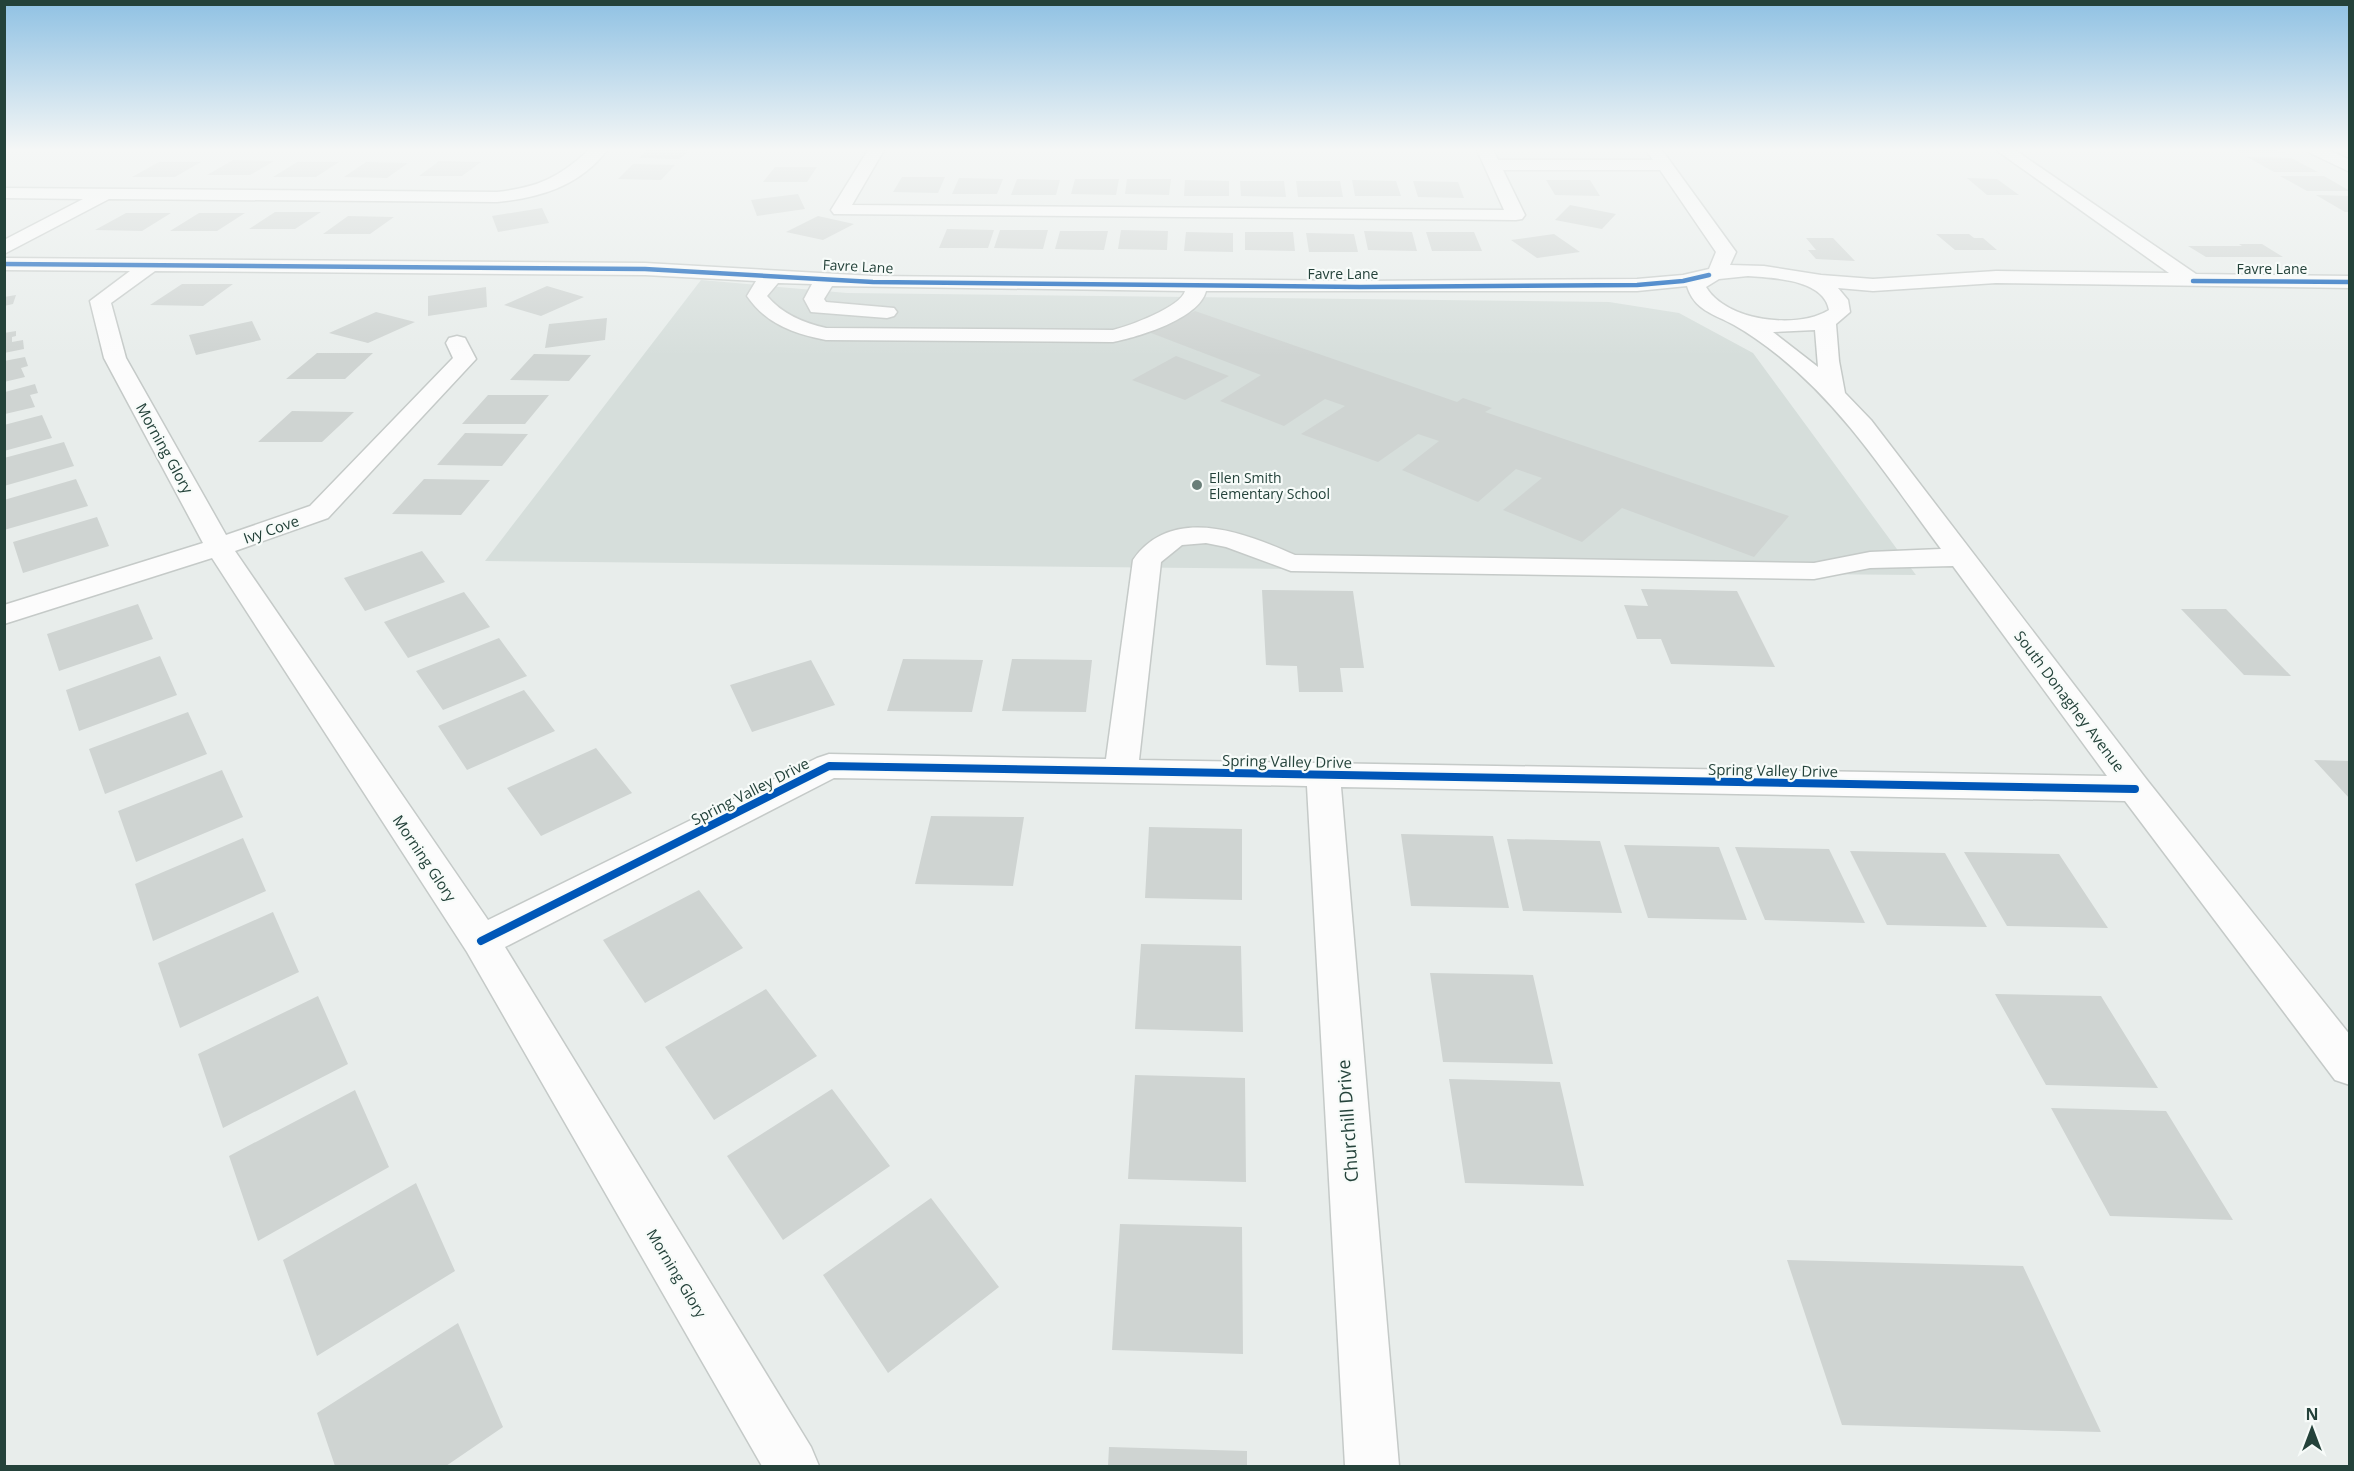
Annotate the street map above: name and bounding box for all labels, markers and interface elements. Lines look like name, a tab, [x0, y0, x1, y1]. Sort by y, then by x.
street label: Favre Lane	[822, 255, 894, 277]
street label: Favre Lane	[2237, 259, 2308, 278]
street label: Favre Lane	[1308, 264, 1379, 283]
street label: Morning Glory	[132, 399, 198, 497]
place label: Ellen Smith Elementary School	[1209, 468, 1330, 503]
marker: Ellen Smith Elementary School	[1190, 478, 1204, 492]
street label: Ivy Cove	[241, 510, 301, 548]
street label: South Donaghey Avenue	[2010, 626, 2130, 776]
street label: Spring Valley Drive	[1222, 750, 1352, 772]
street label: Spring Valley Drive	[688, 753, 812, 829]
street label: Spring Valley Drive	[1708, 759, 1838, 781]
street label: Morning Glory	[389, 811, 462, 906]
street label: Churchill Drive	[1331, 1059, 1363, 1183]
street label: Morning Glory	[643, 1225, 712, 1322]
north arrow	[2282, 1399, 2342, 1459]
text: N	[2305, 1403, 2319, 1425]

